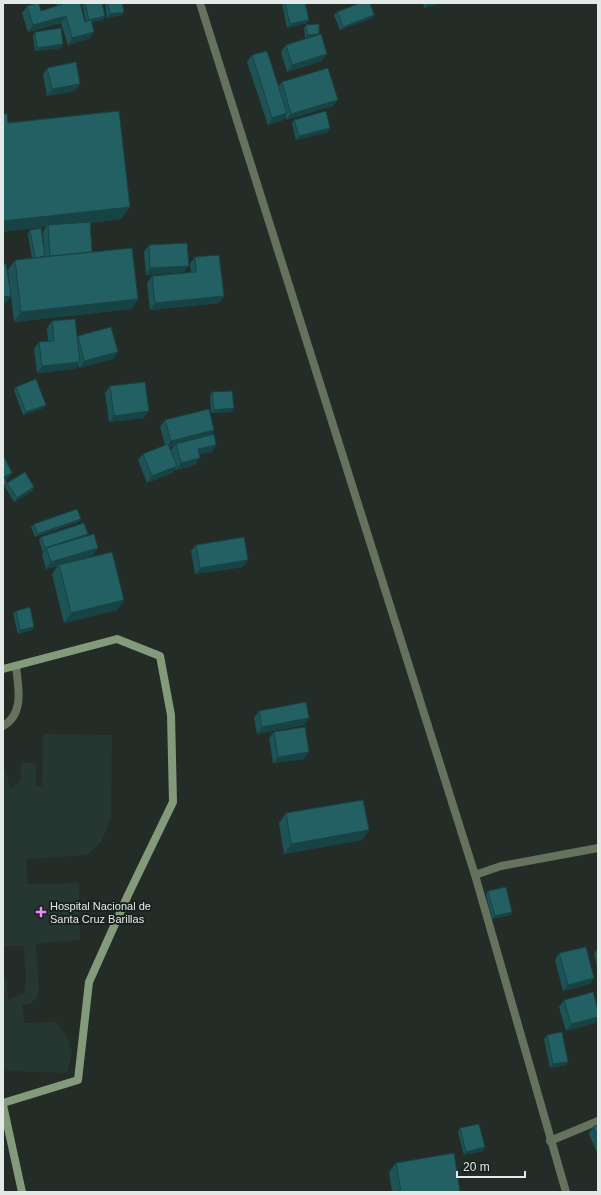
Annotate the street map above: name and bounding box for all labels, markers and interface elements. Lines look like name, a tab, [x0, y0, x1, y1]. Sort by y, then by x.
place label: Hospital Nacional de Santa Cruz Barillas	[50, 900, 151, 925]
marker: Hospital Nacional de Santa Cruz Barillas	[35, 906, 47, 918]
scale bar	[457, 1153, 525, 1179]
text: 20 m	[463, 1160, 490, 1174]

